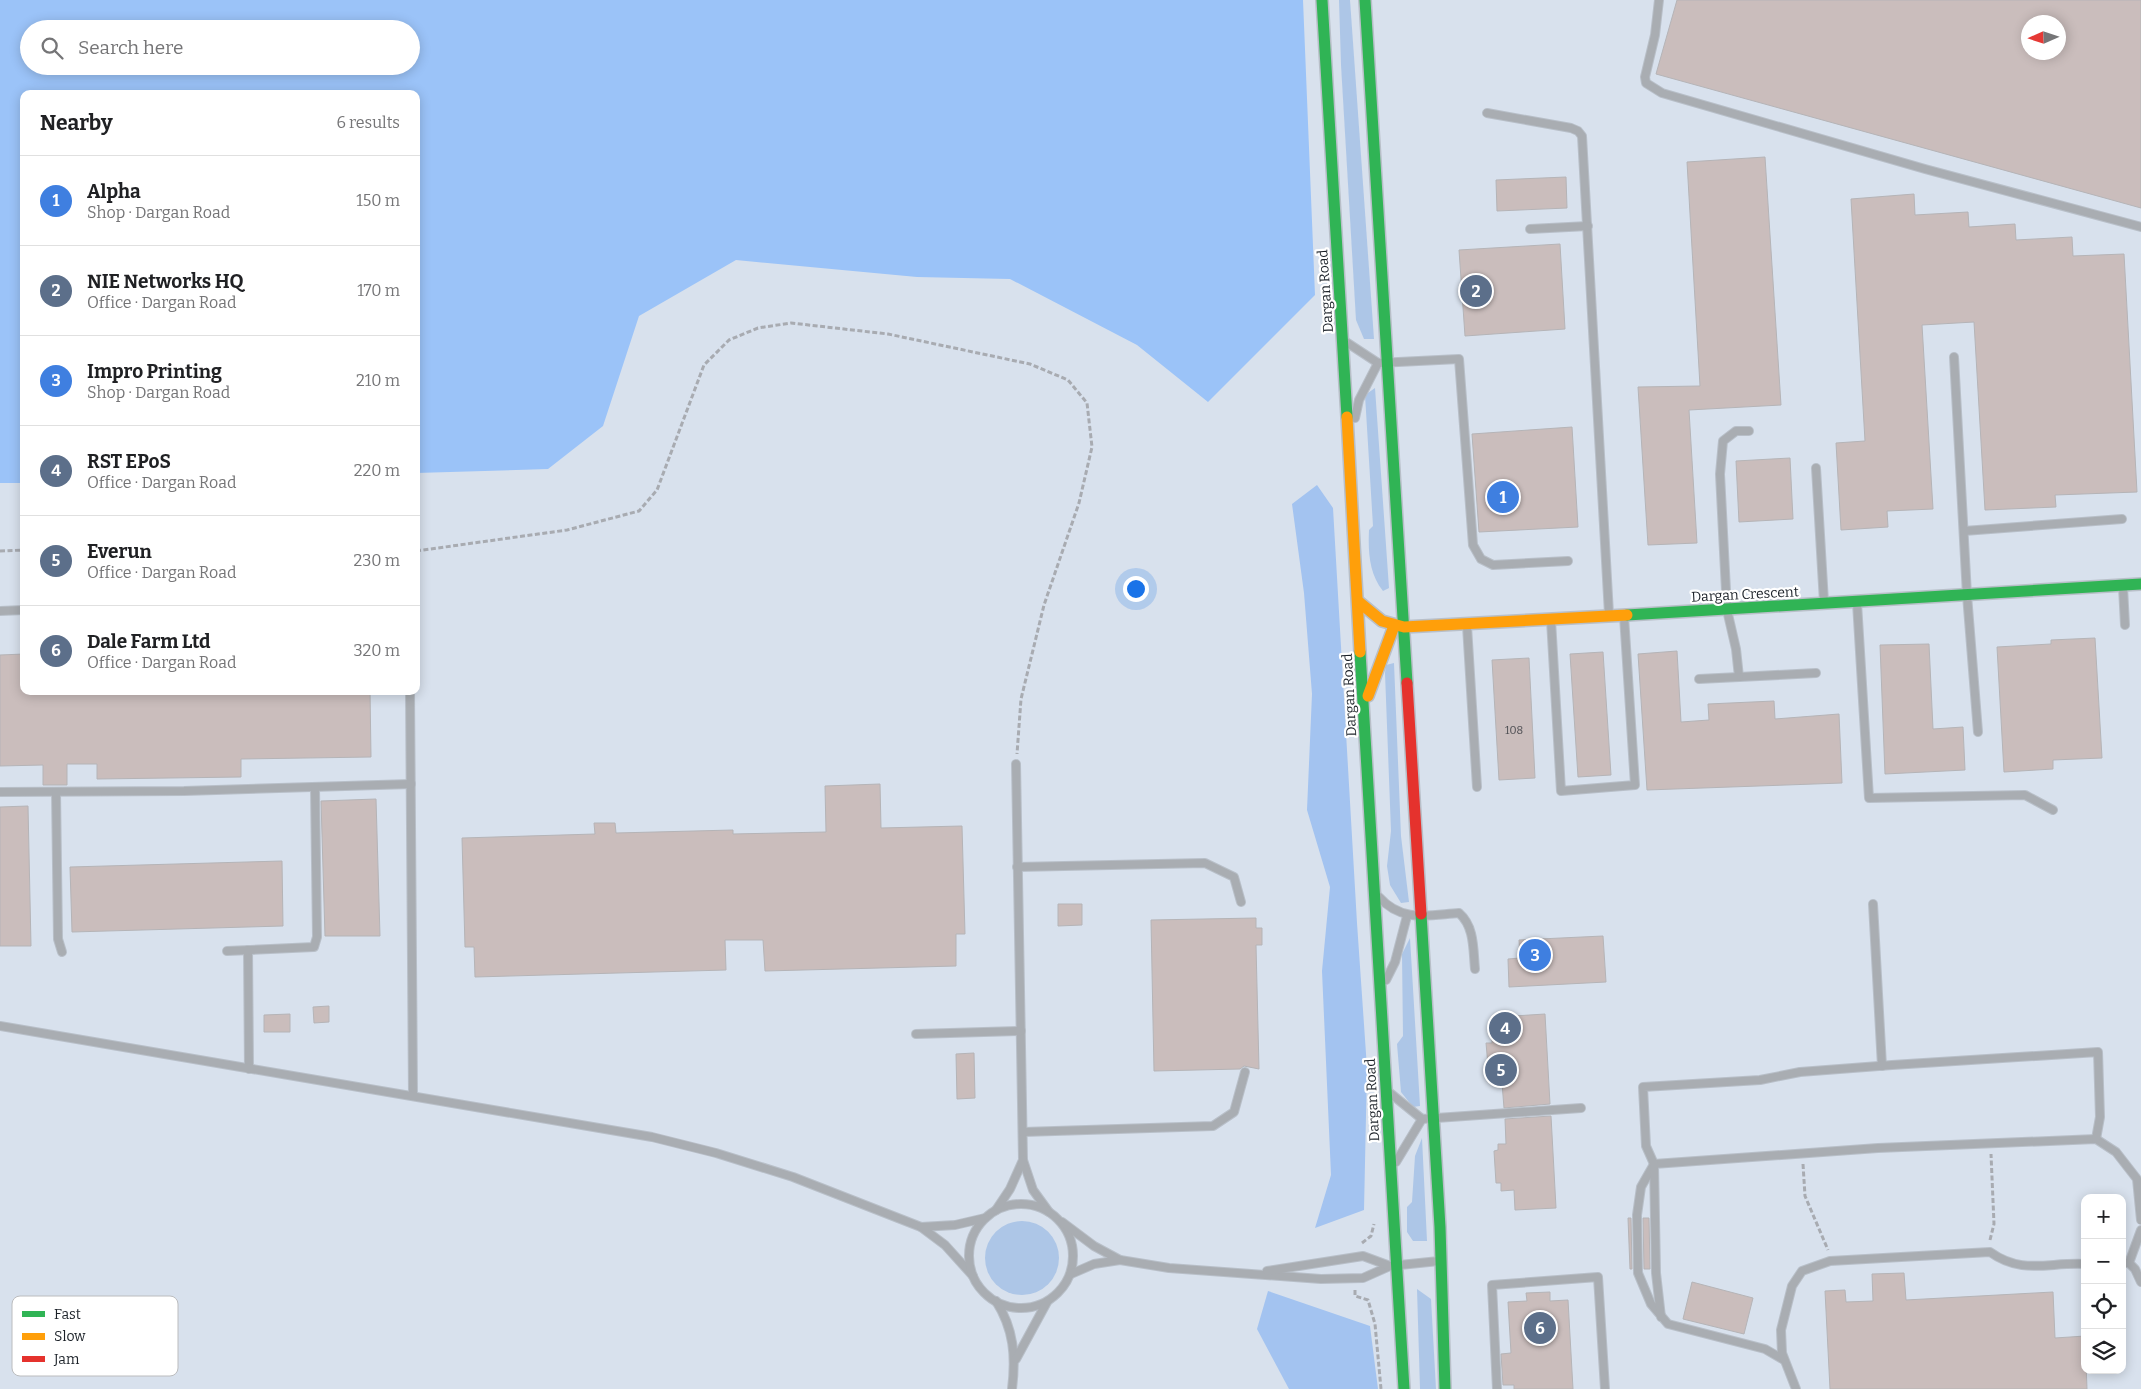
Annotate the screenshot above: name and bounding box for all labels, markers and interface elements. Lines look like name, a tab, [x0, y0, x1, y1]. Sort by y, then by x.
north arrow	[2021, 15, 2066, 60]
search box	[20, 20, 420, 75]
icon: search	[38, 34, 66, 62]
text: Search here	[78, 36, 183, 59]
text: Nearby	[40, 110, 113, 136]
text: 6 results	[337, 113, 400, 132]
text: Alpha	[87, 180, 141, 203]
text: 1	[53, 191, 59, 210]
text: 150 m	[356, 191, 400, 210]
text: Shop · Dargan Road	[87, 203, 230, 222]
street label: Dargan Road	[1314, 249, 1337, 333]
text: NIE Networks HQ	[87, 270, 244, 293]
pin: 2	[1460, 272, 1492, 310]
text: 2	[51, 281, 61, 300]
text: 170 m	[357, 281, 400, 300]
text: Office · Dargan Road	[87, 293, 236, 312]
text: Impro Printing	[87, 360, 222, 383]
text: 3	[51, 371, 61, 390]
text: 210 m	[356, 371, 400, 390]
text: Shop · Dargan Road	[87, 383, 230, 402]
text: RST EPoS	[87, 450, 171, 473]
text: 4	[51, 461, 61, 480]
text: 220 m	[354, 461, 400, 480]
text: Office · Dargan Road	[87, 473, 236, 492]
pin: 1	[1487, 478, 1519, 516]
text: Everun	[87, 540, 152, 563]
text: 5	[52, 551, 60, 570]
text: 230 m	[353, 551, 400, 570]
text: Office · Dargan Road	[87, 563, 236, 582]
your location	[1123, 576, 1149, 602]
street label: Dargan Crescent	[1691, 583, 1799, 606]
text: Dale Farm Ltd	[87, 630, 211, 653]
text: 6	[51, 641, 61, 660]
text: 320 m	[353, 641, 400, 660]
text: Office · Dargan Road	[87, 653, 236, 672]
street label: Dargan Road	[1339, 653, 1360, 737]
house number: 108	[1505, 724, 1523, 737]
pin: 3	[1519, 936, 1551, 974]
pin: 4	[1489, 1009, 1521, 1047]
pin: 5	[1485, 1051, 1517, 1089]
street label: Dargan Road	[1362, 1058, 1383, 1142]
map controls	[2081, 1194, 2126, 1374]
button: +	[2081, 1194, 2126, 1239]
button: −	[2081, 1239, 2126, 1284]
button: locate	[2081, 1284, 2126, 1329]
legend	[12, 1296, 178, 1376]
text: Fast	[54, 1306, 81, 1323]
pin: 6	[1524, 1309, 1556, 1347]
text: Slow	[54, 1328, 86, 1345]
button: layers	[2081, 1329, 2126, 1374]
text: Jam	[53, 1351, 80, 1368]

